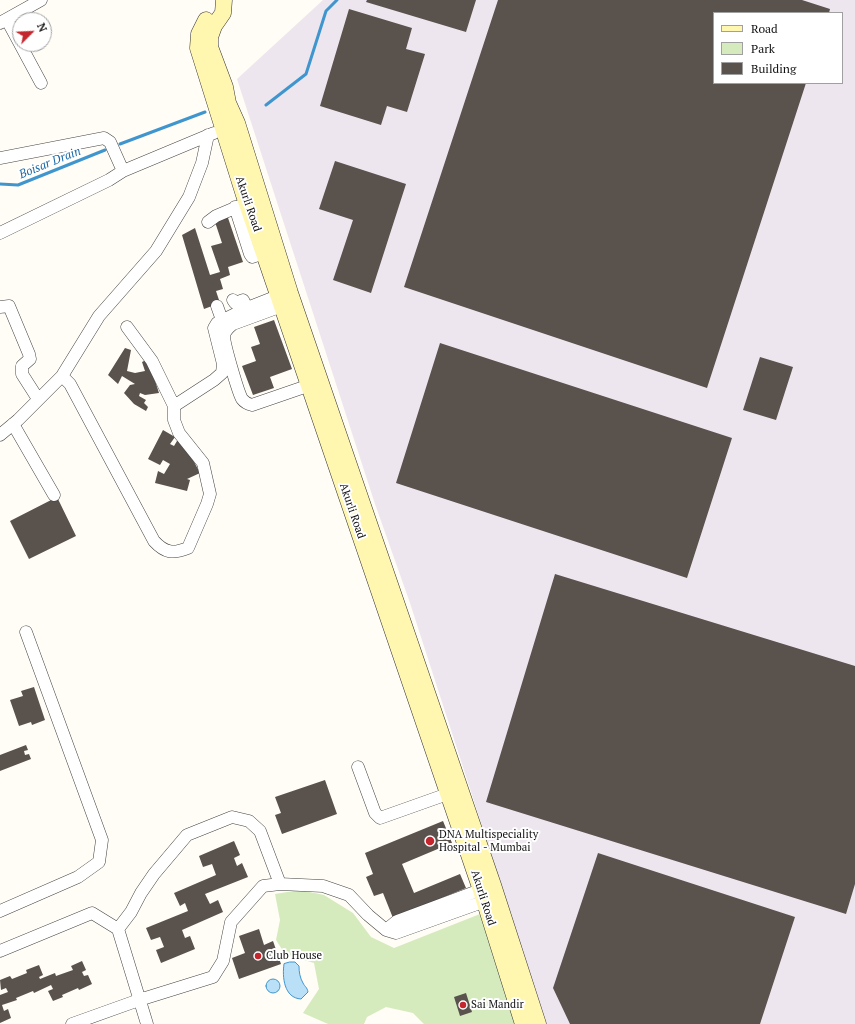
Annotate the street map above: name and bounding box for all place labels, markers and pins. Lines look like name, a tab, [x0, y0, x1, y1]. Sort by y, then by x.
place label: DNA Multispeciality Hospital - Mumbai	[439, 828, 538, 854]
marker: DNA Multispeciality Hospital - Mumbai	[424, 835, 436, 847]
place label: Club House	[266, 949, 322, 963]
marker: Club House	[253, 951, 263, 961]
place label: Sai Mandir	[471, 998, 524, 1012]
marker: Sai Mandir	[458, 1000, 468, 1010]

